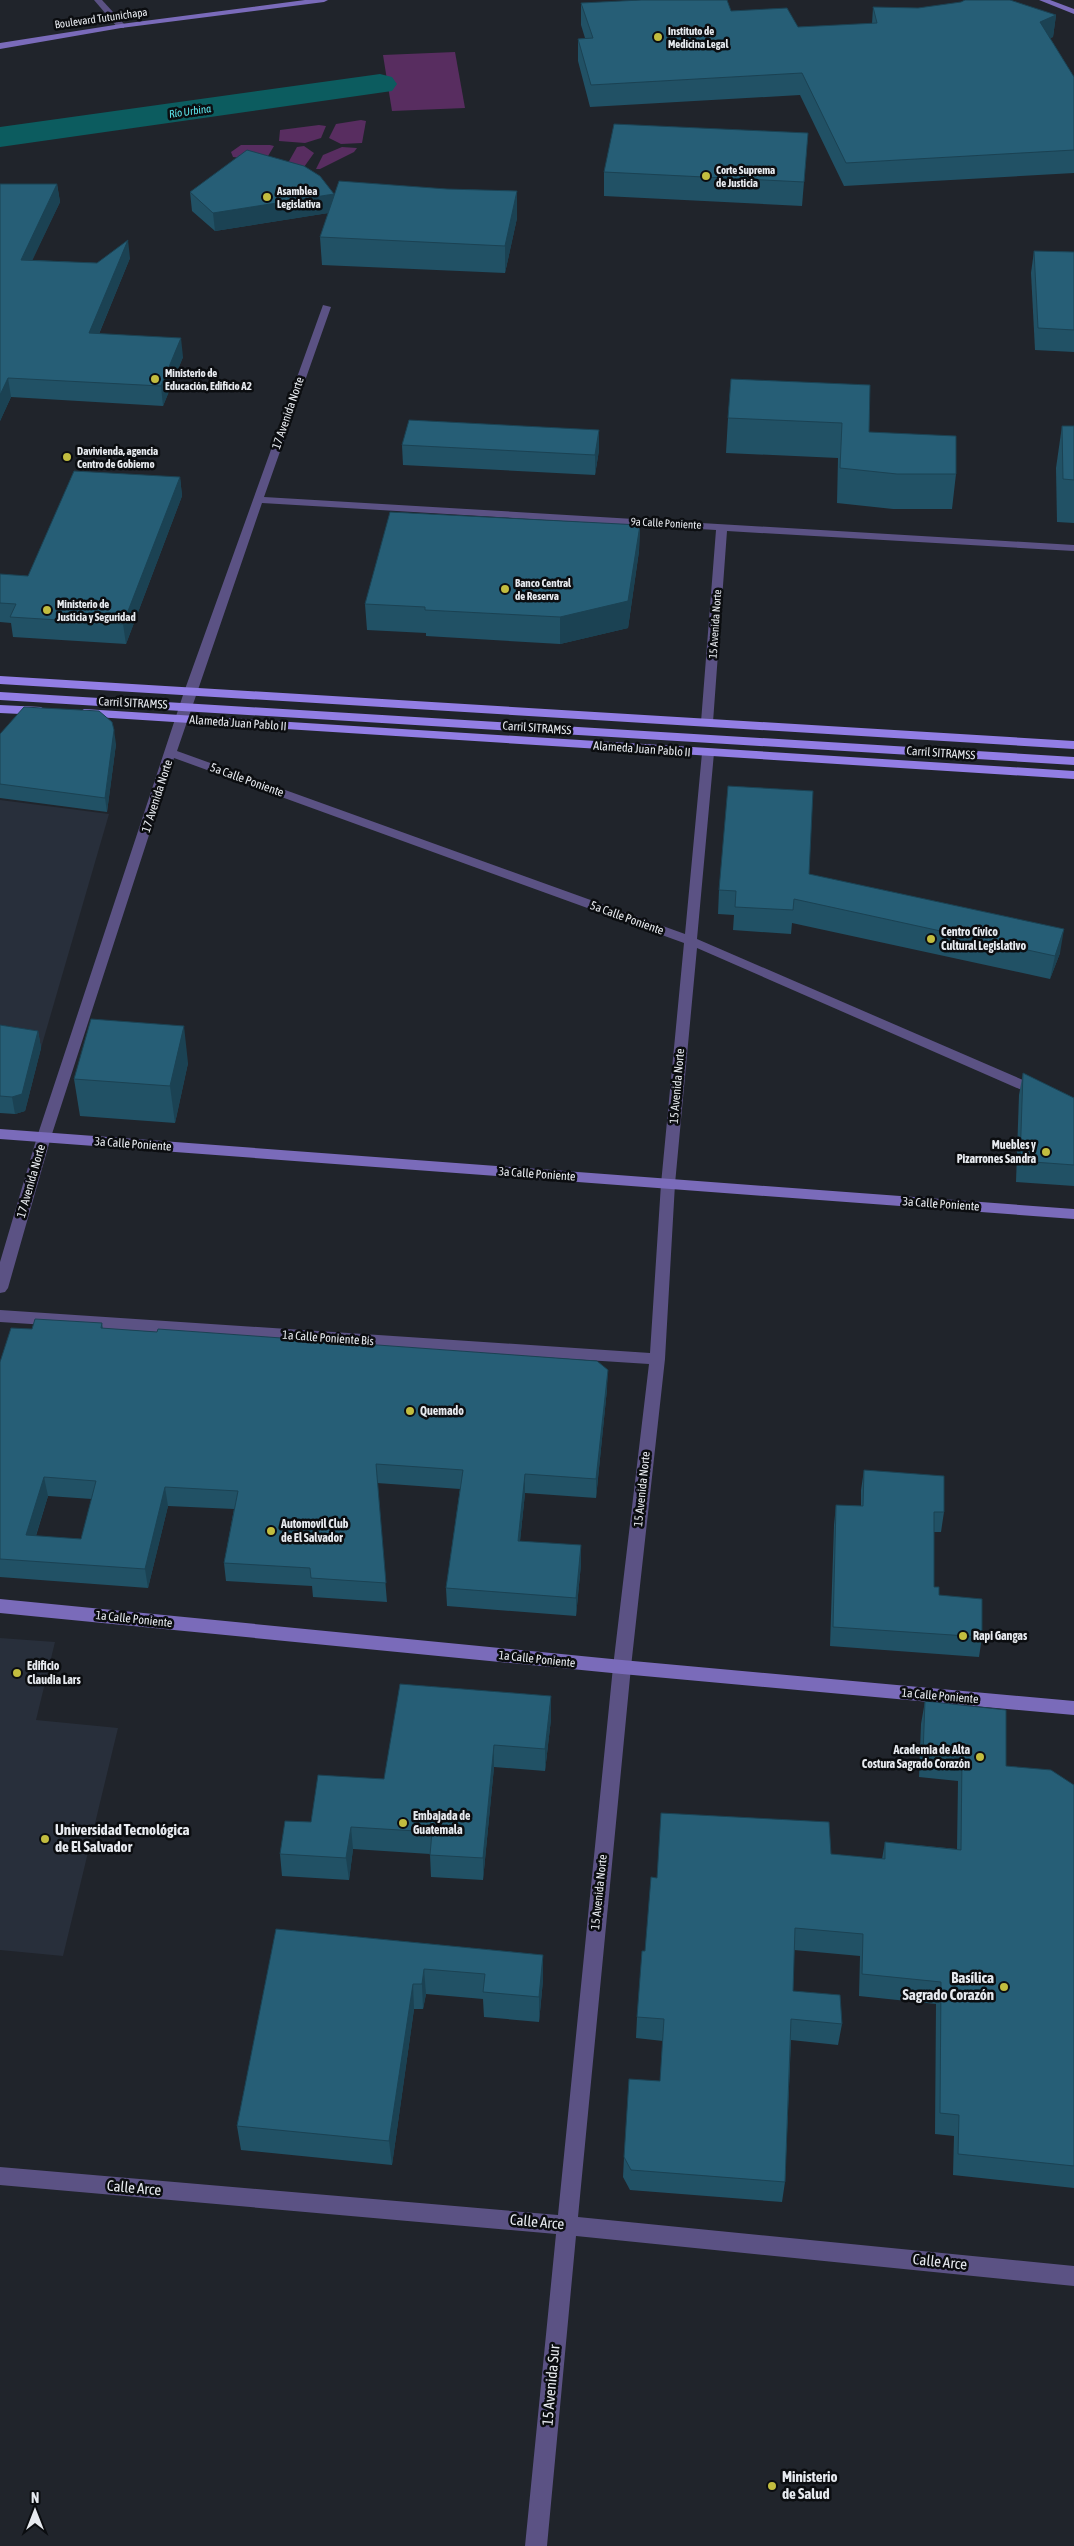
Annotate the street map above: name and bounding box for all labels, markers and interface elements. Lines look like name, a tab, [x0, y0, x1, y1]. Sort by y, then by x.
street label: Boulevard Tutunichapa	[54, 6, 148, 30]
place label: Instituto de Medicina Legal	[668, 25, 729, 50]
marker: Instituto de Medicina Legal	[652, 31, 664, 43]
water label: Río Urbina	[168, 102, 212, 120]
place label: Corte Suprema de Justicia	[716, 164, 775, 189]
marker: Corte Suprema de Justicia	[700, 170, 712, 182]
place label: Asamblea Legislativa	[276, 185, 321, 210]
marker: Asamblea Legislativa	[261, 191, 273, 203]
place label: Ministerio de Educación, Edificio A2	[165, 367, 252, 392]
marker: Ministerio de Educación, Edificio A2	[149, 373, 161, 385]
street label: 17 Avenida Norte	[269, 375, 307, 451]
place label: Davivienda, agencia Centro de Gobierno	[77, 445, 158, 470]
marker: Davivienda, agencia Centro de Gobierno	[61, 451, 73, 463]
street label: 9a Calle Poniente	[630, 515, 702, 531]
place label: Banco Central de Reserva	[515, 577, 572, 602]
marker: Banco Central de Reserva	[499, 583, 511, 595]
street label: 15 Avenida Norte	[707, 589, 723, 659]
place label: Ministerio de Justicia y Seguridad	[56, 598, 136, 623]
marker: Ministerio de Justicia y Seguridad	[41, 604, 53, 616]
street label: Carril SITRAMSS	[98, 694, 168, 712]
street label: Alameda Juan Pablo II	[189, 713, 287, 733]
street label: Carril SITRAMSS	[502, 719, 572, 737]
street label: Alameda Juan Pablo II	[593, 739, 691, 759]
street label: Carril SITRAMSS	[906, 744, 976, 762]
street label: 17 Avenida Norte	[139, 758, 175, 834]
street label: 5a Calle Poniente	[208, 760, 286, 800]
street label: 5a Calle Poniente	[588, 898, 666, 938]
place label: Centro Cívico Cultural Legislativo	[941, 925, 1026, 953]
marker: Centro Cívico Cultural Legislativo	[925, 933, 937, 945]
street label: 15 Avenida Norte	[667, 1048, 687, 1124]
street label: 3a Calle Poniente	[94, 1134, 172, 1154]
place label: Muebles y Pizarrones Sandra	[957, 1138, 1036, 1166]
street label: 17 Avenida Norte	[14, 1143, 48, 1219]
marker: Muebles y Pizarrones Sandra	[1040, 1146, 1052, 1158]
street label: 3a Calle Poniente	[498, 1164, 576, 1184]
street label: 3a Calle Poniente	[902, 1194, 980, 1214]
street label: 1a Calle Poniente Bis	[282, 1328, 374, 1348]
place label: Quemado	[420, 1404, 464, 1418]
marker: Quemado	[404, 1405, 416, 1417]
street label: 15 Avenida Norte	[631, 1451, 653, 1527]
place label: Automovil Club de El Salvador	[280, 1517, 349, 1545]
marker: Automovil Club de El Salvador	[265, 1525, 277, 1537]
street label: 1a Calle Poniente	[95, 1608, 173, 1630]
place label: Rapi Gangas	[973, 1629, 1028, 1643]
marker: Rapi Gangas	[957, 1630, 969, 1642]
street label: 1a Calle Poniente	[498, 1648, 576, 1670]
place label: Edificio Claudia Lars	[27, 1659, 81, 1687]
marker: Edificio Claudia Lars	[11, 1667, 23, 1679]
street label: 1a Calle Poniente	[901, 1686, 979, 1706]
place label: Academia de Alta Costura Sagrado Corazón	[862, 1743, 970, 1771]
marker: Academia de Alta Costura Sagrado Corazón	[974, 1751, 986, 1763]
place label: Embajada de Guatemala	[413, 1809, 471, 1837]
marker: Embajada de Guatemala	[397, 1817, 409, 1829]
place label: Universidad Tecnológica de El Salvador	[55, 1821, 189, 1855]
marker: Universidad Tecnológica de El Salvador	[39, 1833, 51, 1845]
street label: 15 Avenida Norte	[588, 1854, 610, 1930]
place label: Basílica Sagrado Corazón	[902, 1969, 994, 2003]
marker: Basílica Sagrado Corazón	[998, 1981, 1010, 1993]
street label: Calle Arce	[106, 2177, 162, 2198]
street label: Calle Arce	[509, 2211, 565, 2232]
street label: Calle Arce	[912, 2250, 968, 2273]
street label: 15 Avenida Sur	[538, 2343, 563, 2426]
place label: Ministerio de Salud	[782, 2468, 837, 2502]
marker: Ministerio de Salud	[766, 2480, 778, 2492]
north arrow	[10, 2486, 60, 2536]
text: N	[31, 2490, 39, 2506]

